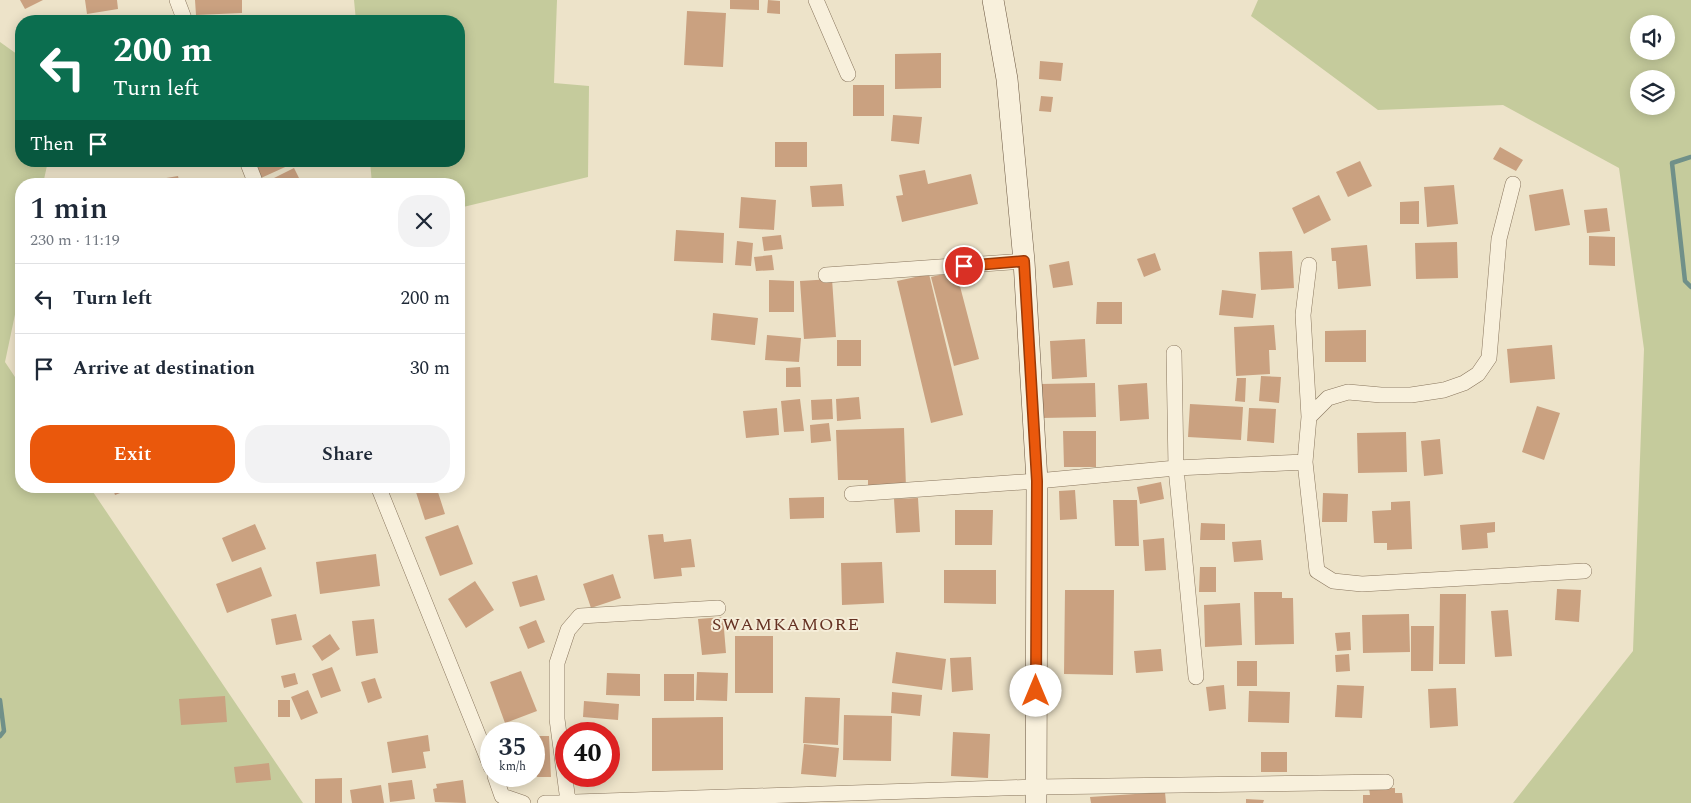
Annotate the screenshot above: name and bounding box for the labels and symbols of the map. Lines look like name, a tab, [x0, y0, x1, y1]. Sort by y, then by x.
pin	[943, 245, 985, 287]
district label: SWAMKAMORE	[712, 611, 860, 638]
position arrow	[1009, 664, 1061, 716]
speed limit sign: 40	[555, 722, 620, 787]

